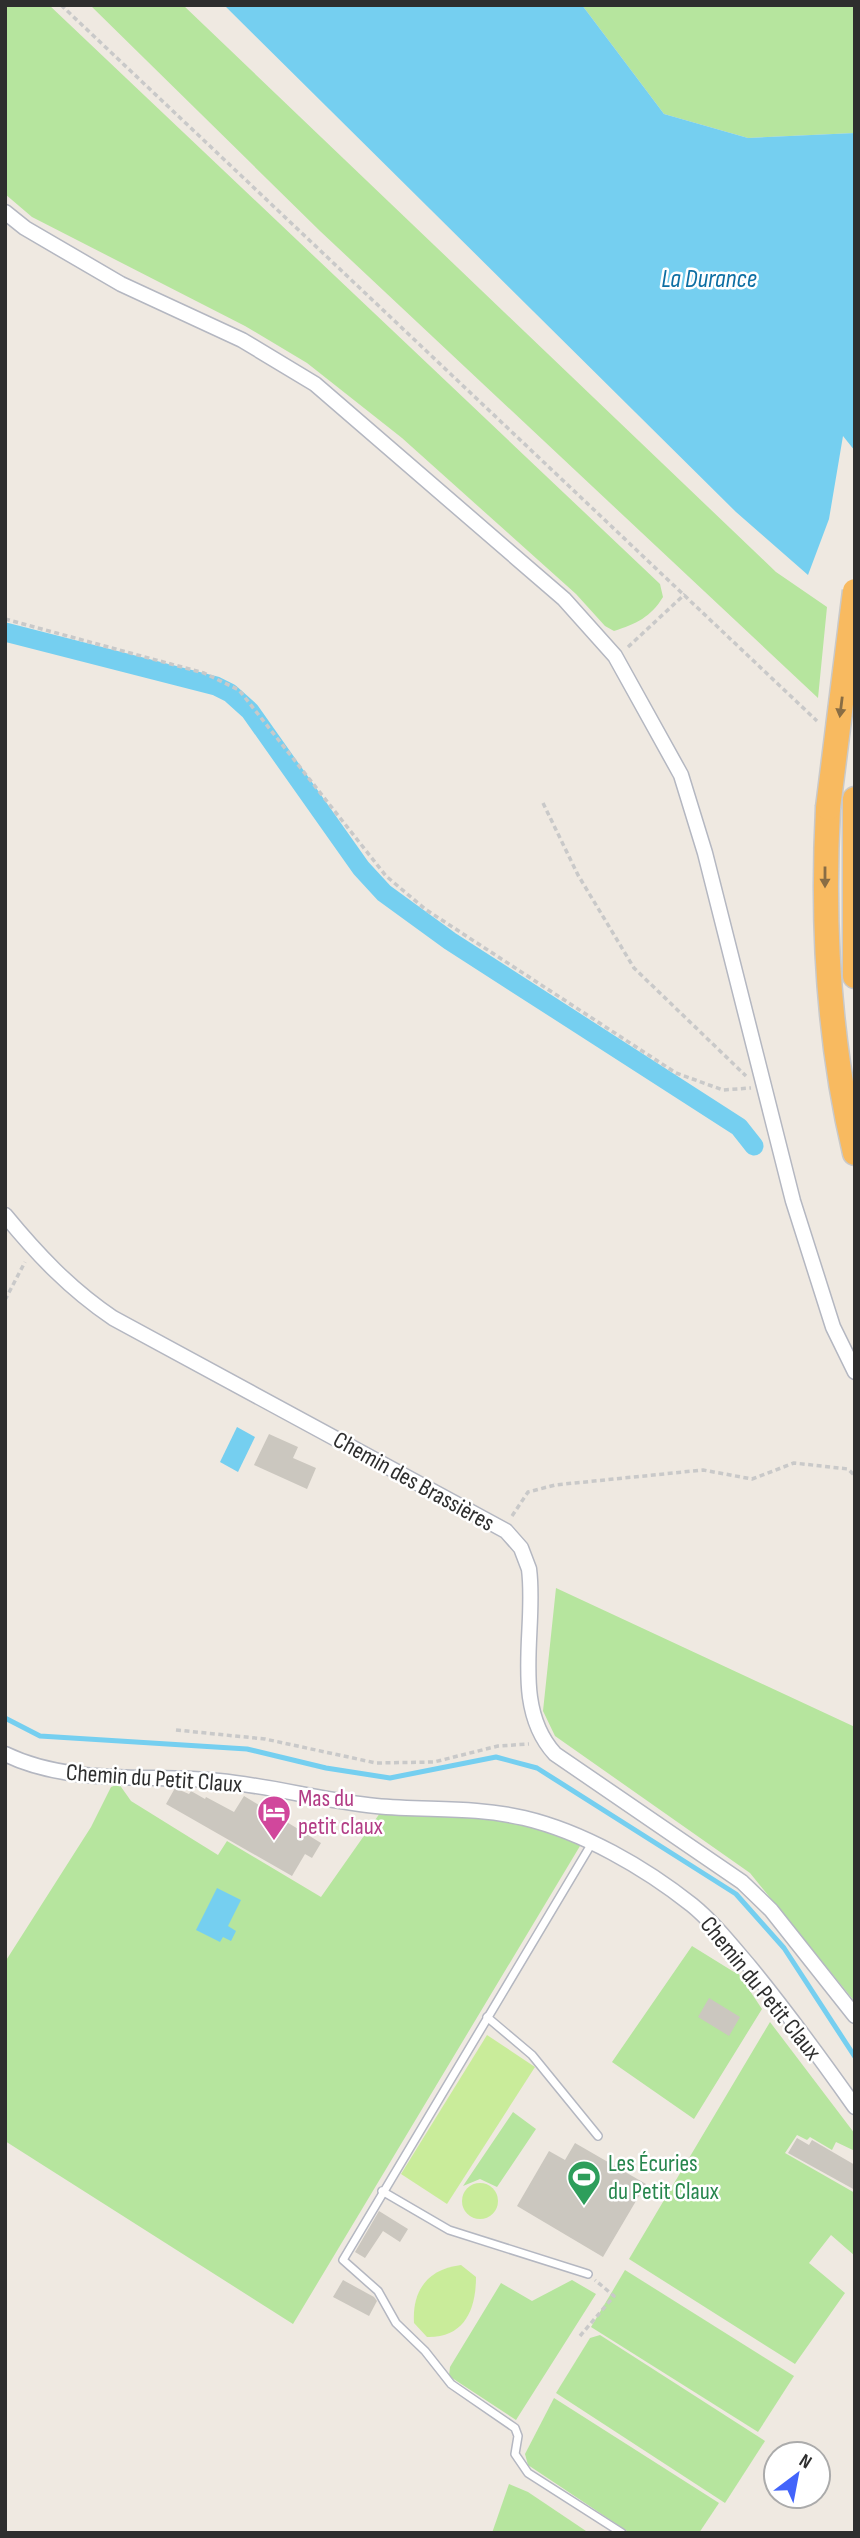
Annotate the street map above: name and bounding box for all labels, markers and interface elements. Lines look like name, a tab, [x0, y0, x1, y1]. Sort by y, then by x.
water label: La Durance	[661, 264, 757, 295]
one-way arrow	[835, 696, 846, 718]
one-way arrow	[819, 866, 831, 888]
street label: Chemin des Brassières	[328, 1425, 499, 1538]
street label: Chemin du Petit Claux	[65, 1758, 243, 1799]
place label: Mas du petit claux	[298, 1784, 383, 1841]
hotel icon: Mas du petit claux	[255, 1793, 293, 1842]
street label: Chemin du Petit Claux	[694, 1911, 827, 2066]
place label: Les Écuries du Petit Claux	[608, 2149, 719, 2206]
sports icon: Les Écuries du Petit Claux	[565, 2158, 603, 2207]
north arrow	[762, 2440, 832, 2510]
text: N	[795, 2449, 816, 2474]

